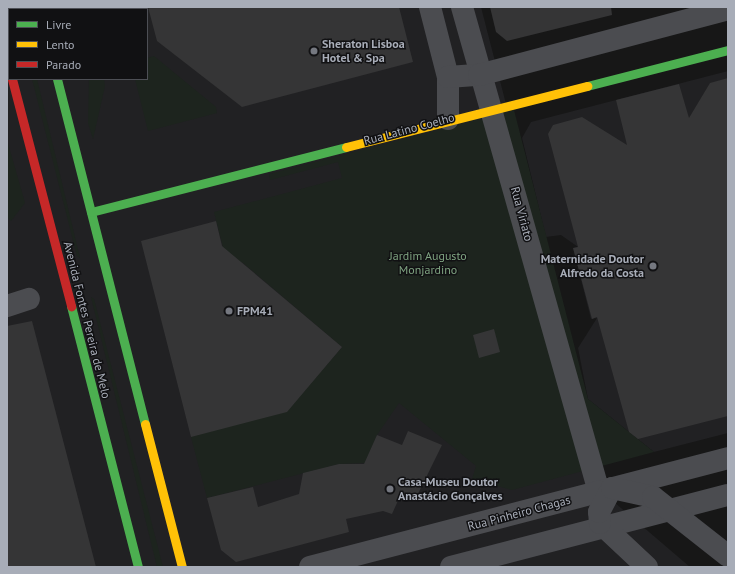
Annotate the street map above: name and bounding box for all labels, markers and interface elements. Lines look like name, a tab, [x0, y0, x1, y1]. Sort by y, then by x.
legend	[8, 8, 148, 80]
text: Livre	[46, 17, 71, 32]
text: Lento	[46, 37, 75, 52]
place label: Sheraton Lisboa Hotel & Spa	[322, 37, 405, 65]
marker: Sheraton Lisboa Hotel & Spa	[309, 46, 319, 56]
text: Parado	[46, 57, 81, 72]
street label: Rua Latino Coelho	[362, 110, 456, 148]
street label: Rua Viriato	[508, 185, 536, 243]
street label: Avenida Fontes Pereira de Melo	[60, 240, 114, 400]
park label: Jardim Augusto Monjardino	[389, 249, 467, 277]
place label: Maternidade Doutor Alfredo da Costa	[541, 252, 644, 280]
marker: Maternidade Doutor Alfredo da Costa	[647, 260, 659, 272]
place label: FPM41	[237, 304, 273, 318]
marker: FPM41	[224, 306, 234, 316]
place label: Casa-Museu Doutor Anastácio Gonçalves	[398, 475, 503, 503]
marker: Casa-Museu Doutor Anastácio Gonçalves	[385, 484, 395, 494]
street label: Rua Pinheiro Chagas	[466, 492, 572, 534]

